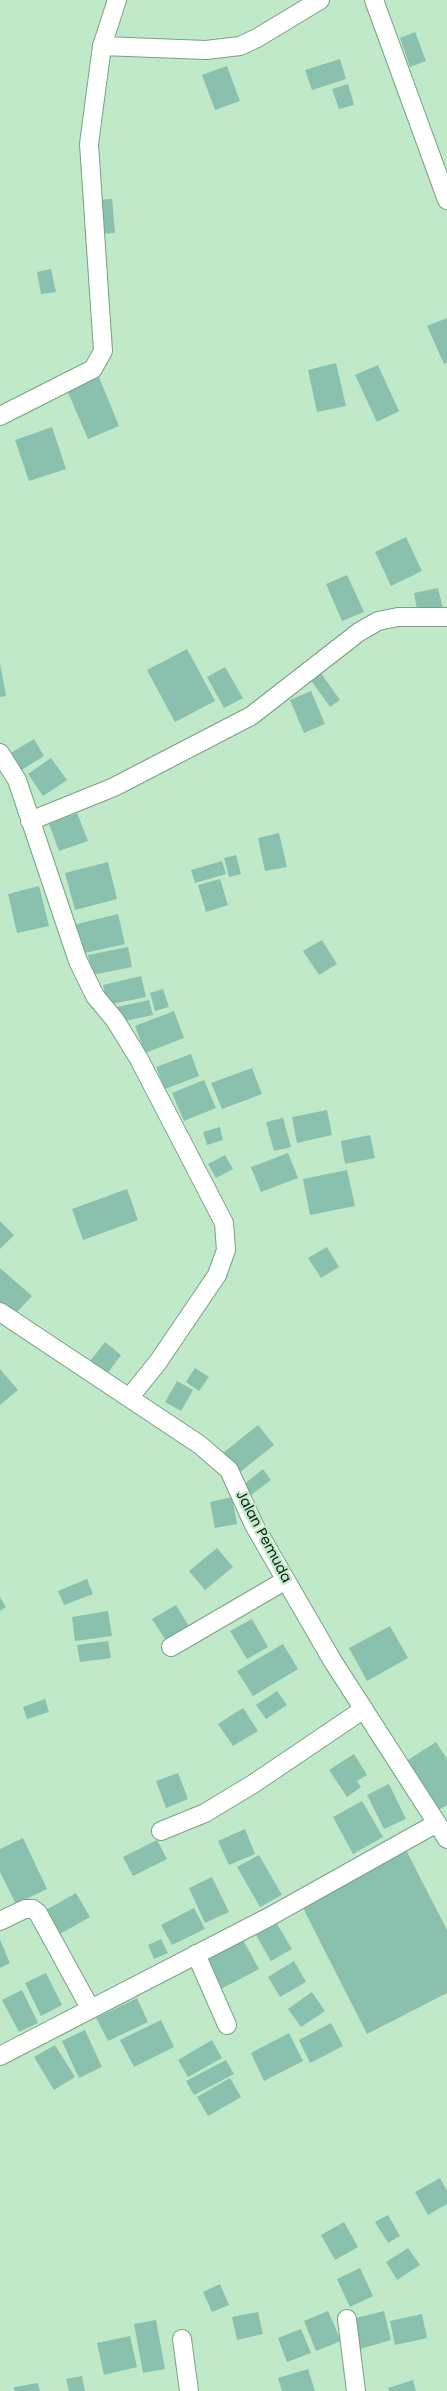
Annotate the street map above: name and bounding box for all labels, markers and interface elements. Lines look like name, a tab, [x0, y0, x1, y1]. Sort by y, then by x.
street label: Jalan Pemuda	[232, 1488, 294, 1586]

